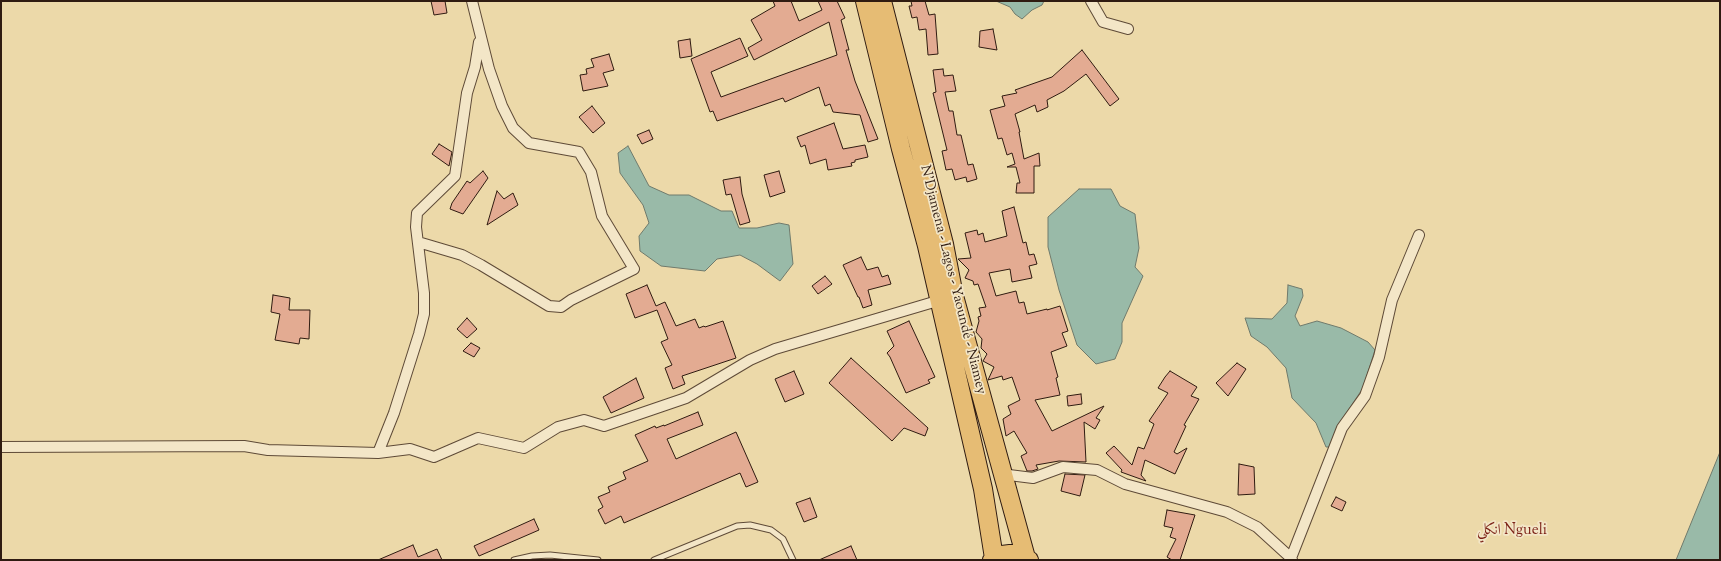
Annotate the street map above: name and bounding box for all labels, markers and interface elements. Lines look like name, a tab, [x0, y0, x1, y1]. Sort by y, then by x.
street label: N'Djamena - Lagos - Yaoundé - Niamey	[915, 164, 989, 396]
district label: انكلي Ngueli	[1477, 522, 1547, 540]

